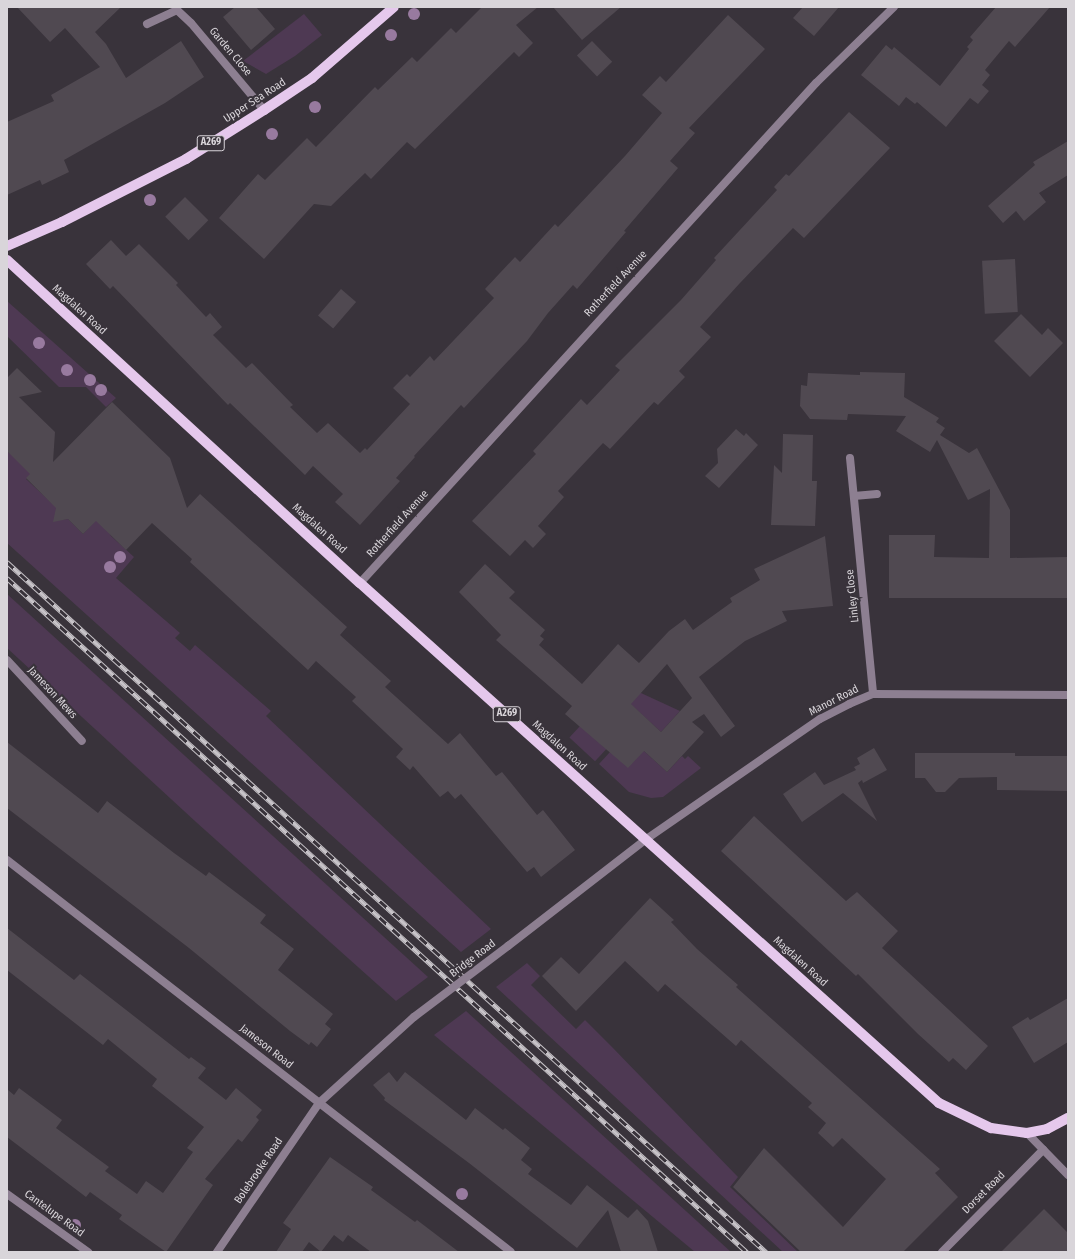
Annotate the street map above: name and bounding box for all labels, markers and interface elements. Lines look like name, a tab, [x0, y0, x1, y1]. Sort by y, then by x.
street label: Garden Close	[206, 25, 254, 79]
street label: Upper Sea Road	[221, 76, 289, 126]
road number: A269	[196, 135, 226, 151]
street label: Rotherfield Avenue	[582, 248, 650, 320]
street label: Magdalen Road	[49, 282, 109, 338]
street label: Rotherfield Avenue	[364, 488, 432, 560]
street label: Magdalen Road	[289, 501, 349, 557]
street label: Linley Close	[844, 569, 862, 623]
street label: Jameson Mews	[25, 664, 79, 722]
street label: Manor Road	[807, 683, 861, 719]
road number: A269	[492, 706, 522, 722]
street label: Magdalen Road	[529, 718, 589, 774]
street label: Magdalen Road	[770, 934, 830, 990]
street label: Bridge Road	[447, 937, 499, 981]
street label: Jameson Road	[237, 1022, 295, 1072]
street label: Bolebrooke Road	[232, 1135, 286, 1207]
street label: Dorset Road	[960, 1169, 1008, 1217]
street label: Cantelupe Road	[21, 1188, 87, 1240]

